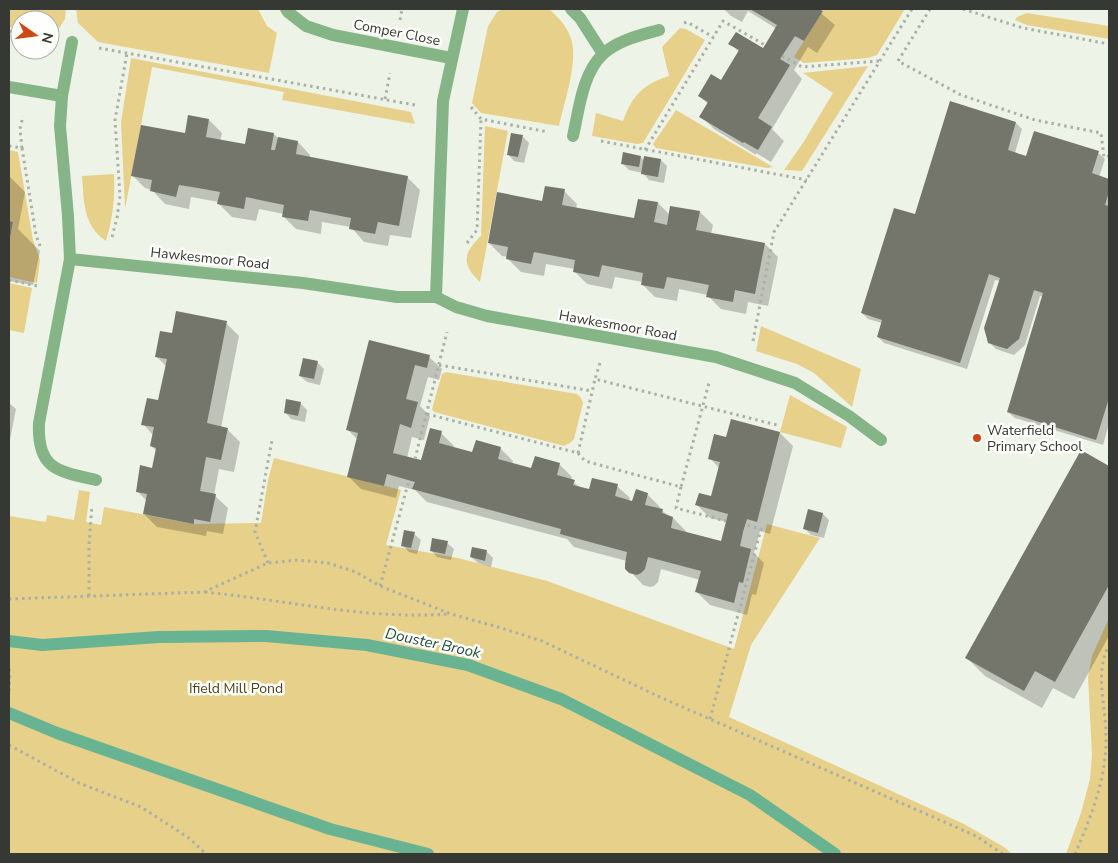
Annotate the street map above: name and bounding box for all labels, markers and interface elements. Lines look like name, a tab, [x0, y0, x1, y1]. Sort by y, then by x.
north arrow	[10, 10, 60, 60]
street label: Comper Close	[352, 15, 442, 50]
text: N	[37, 31, 58, 45]
street label: Hawkesmoor Road	[150, 243, 270, 274]
street label: Hawkesmoor Road	[557, 306, 678, 345]
place label: Waterfield Primary School	[987, 421, 1083, 456]
marker: Waterfield Primary School	[971, 432, 983, 444]
water label: Douster Brook	[383, 623, 483, 663]
park label: Ifield Mill Pond	[189, 679, 283, 698]

